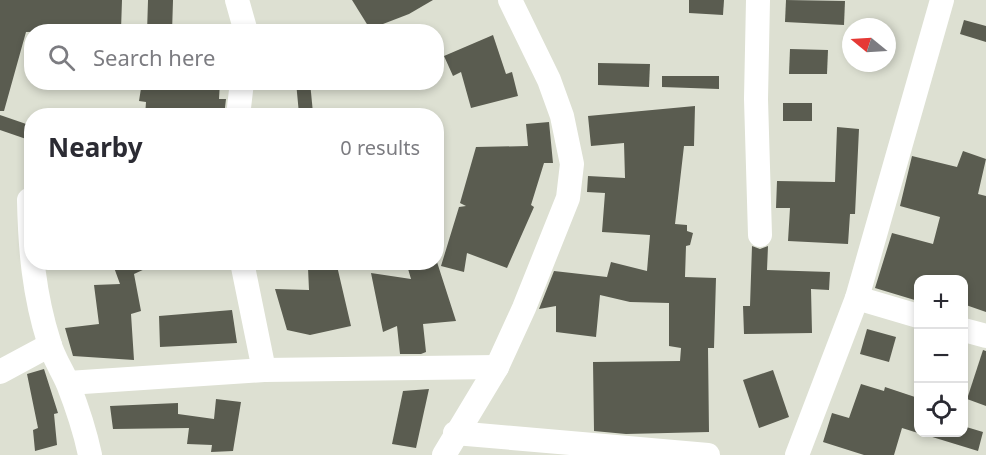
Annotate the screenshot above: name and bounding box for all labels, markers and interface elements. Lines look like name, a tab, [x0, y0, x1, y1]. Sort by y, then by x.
north arrow	[842, 18, 896, 72]
search box	[24, 24, 444, 90]
icon: search	[45, 41, 78, 74]
text: Search here	[93, 42, 215, 72]
text: Nearby	[48, 129, 143, 165]
text: 0 results	[340, 134, 420, 161]
map controls	[914, 275, 968, 437]
button: +	[914, 275, 968, 329]
button: −	[914, 329, 968, 383]
button: locate	[914, 383, 968, 437]

